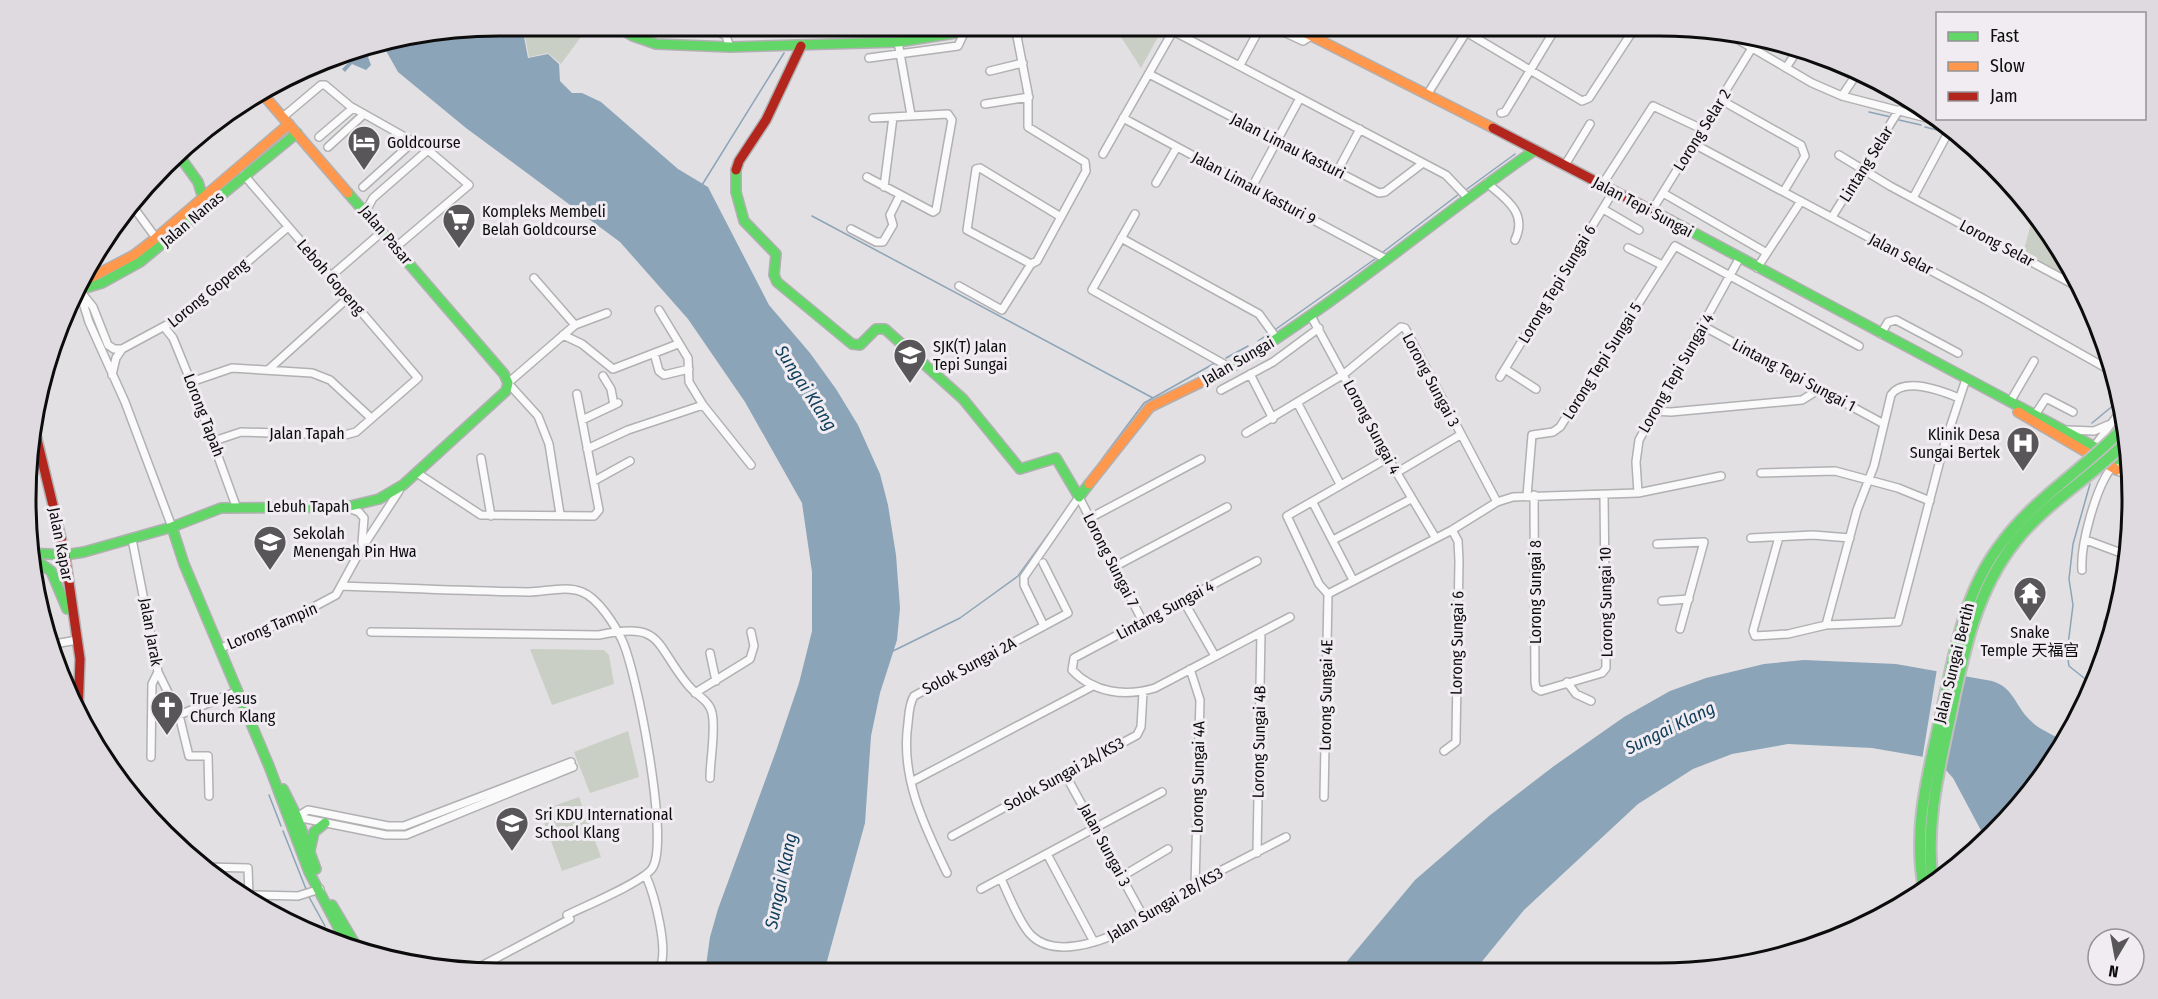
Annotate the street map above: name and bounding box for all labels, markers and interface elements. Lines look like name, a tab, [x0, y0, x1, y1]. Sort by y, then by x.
legend	[1936, 12, 2146, 120]
text: Fast	[1990, 25, 2019, 47]
text: Slow	[1990, 55, 2025, 77]
text: Jam	[1990, 85, 2018, 107]
street label: Lorong Selar 2	[1669, 86, 1735, 174]
street label: Jalan Limau Kasturi	[1228, 109, 1348, 183]
street label: Lintang Selar	[1835, 122, 1897, 205]
hotel icon: Goldcourse	[346, 124, 382, 171]
place label: Goldcourse	[387, 133, 461, 152]
street label: Jalan Limau Kasturi 9	[1189, 147, 1319, 229]
street label: Jalan Tepi Sungai	[1590, 173, 1696, 241]
street label: Jalan Nanas	[156, 187, 228, 251]
street label: Jalan Pasar	[356, 201, 417, 269]
supermarket icon: Kompleks Membeli Belah Goldcourse	[441, 202, 477, 249]
place label: Kompleks Membeli Belah Goldcourse	[482, 202, 606, 239]
street label: Lorong Selar	[1956, 215, 2038, 271]
street label: Lorong Tepi Sungai 6	[1514, 221, 1600, 347]
street label: Jalan Selar	[1866, 229, 1937, 279]
street label: Leboh Gopeng	[293, 235, 369, 319]
street label: Lorong Gopeng	[164, 254, 253, 331]
street label: Lorong Tepi Sungai 5	[1558, 299, 1646, 423]
street label: Lorong Tepi Sungai 4	[1634, 310, 1718, 436]
street label: Lorong Sungai 3	[1398, 330, 1464, 430]
street label: Jalan Sungai	[1199, 333, 1277, 389]
street label: Lintang Tepi Sungai 1	[1729, 335, 1859, 415]
school or university icon: SJK(T) Jalan Tepi Sungai	[892, 337, 928, 384]
place label: SJK(T) Jalan Tepi Sungai	[933, 337, 1008, 374]
water label: Sungai Klang	[770, 340, 842, 435]
street label: Lorong Tapah	[179, 371, 229, 459]
street label: Lorong Sungai 4	[1339, 377, 1405, 477]
street label: Jalan Tapah	[269, 424, 345, 443]
place label: Klinik Desa Sungai Bertek	[1910, 425, 2001, 462]
hospital icon: Klinik Desa Sungai Bertek	[2005, 425, 2041, 472]
street label: Lebuh Tapah	[267, 497, 349, 516]
street label: Jalan Kapar	[45, 506, 77, 583]
street label: Lorong Sungai 7	[1079, 510, 1143, 610]
school or university icon: Sekolah Menengah Pin Hwa	[252, 524, 288, 571]
place label: Sekolah Menengah Pin Hwa	[293, 524, 417, 561]
street label: Lorong Sungai 8	[1526, 540, 1545, 644]
street label: Lorong Sungai 10	[1596, 547, 1616, 657]
temple icon: Snake Temple 天福宫	[2012, 575, 2048, 622]
street label: Lintang Sungai 4	[1113, 576, 1217, 644]
street label: Lorong Sungai 6	[1447, 591, 1467, 695]
street label: Jalan Jarak	[136, 596, 166, 668]
street label: Lorong Tampin	[224, 598, 320, 654]
street label: Jalan Sungai Bertih	[1930, 601, 1978, 725]
place label: Snake Temple 天福宫	[1980, 623, 2080, 660]
street label: Solok Sungai 2A	[919, 633, 1020, 699]
street label: Lorong Sungai 4E	[1316, 639, 1336, 751]
street label: Lorong Sungai 4B	[1249, 685, 1269, 798]
church icon: True Jesus Church Klang	[149, 689, 185, 736]
place label: True Jesus Church Klang	[190, 689, 276, 726]
water label: Sungai Klang	[1621, 697, 1719, 760]
street label: Lorong Sungai 4A	[1188, 720, 1208, 833]
street label: Solok Sungai 2A/KS3	[1001, 733, 1127, 815]
street label: Jalan Sungai 3	[1075, 800, 1135, 890]
school or university icon: Sri KDU International School Klang	[494, 805, 530, 852]
place label: Sri KDU International School Klang	[535, 805, 673, 842]
water label: Sungai Klang	[760, 831, 802, 932]
street label: Jalan Sungai 2B/KS3	[1104, 863, 1226, 945]
north arrow	[2086, 927, 2146, 987]
text: N	[2107, 961, 2120, 981]

